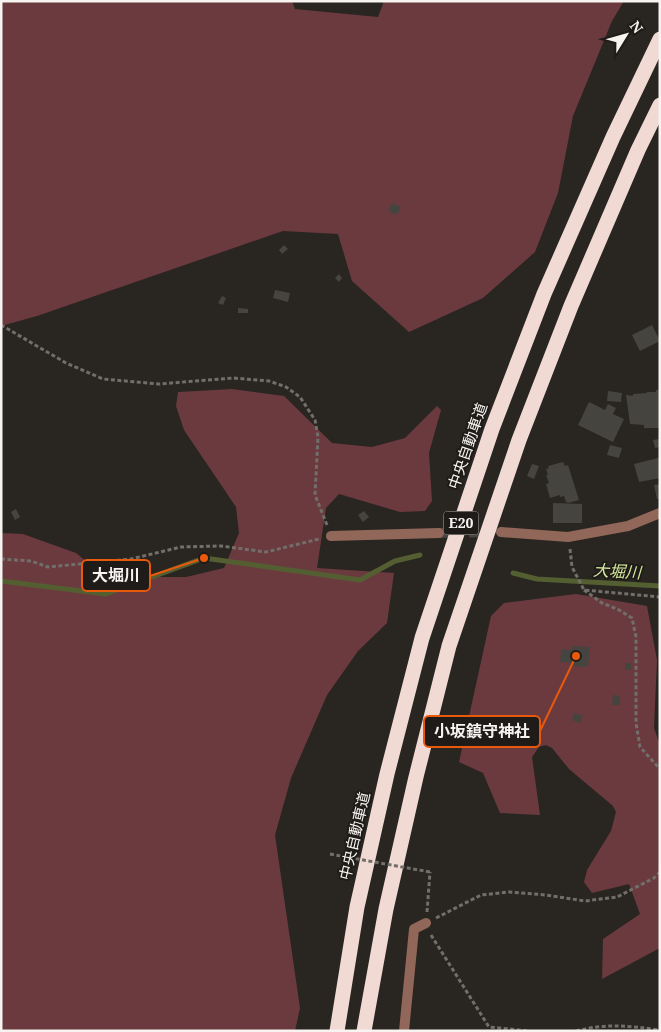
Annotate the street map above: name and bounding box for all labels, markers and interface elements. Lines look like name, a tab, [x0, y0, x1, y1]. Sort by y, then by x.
north arrow	[601, 10, 651, 60]
text: N	[626, 17, 648, 37]
street label: 中央自動車道	[443, 400, 491, 491]
road number: E20	[444, 512, 478, 534]
water label: 大堀川	[592, 559, 644, 583]
callout: 大堀川	[82, 560, 150, 591]
text: 大堀川	[92, 564, 140, 586]
callout: 小坂鎮守神社	[424, 716, 540, 747]
text: 小坂鎮守神社	[434, 720, 530, 742]
street label: 中央自動車道	[334, 790, 374, 882]

